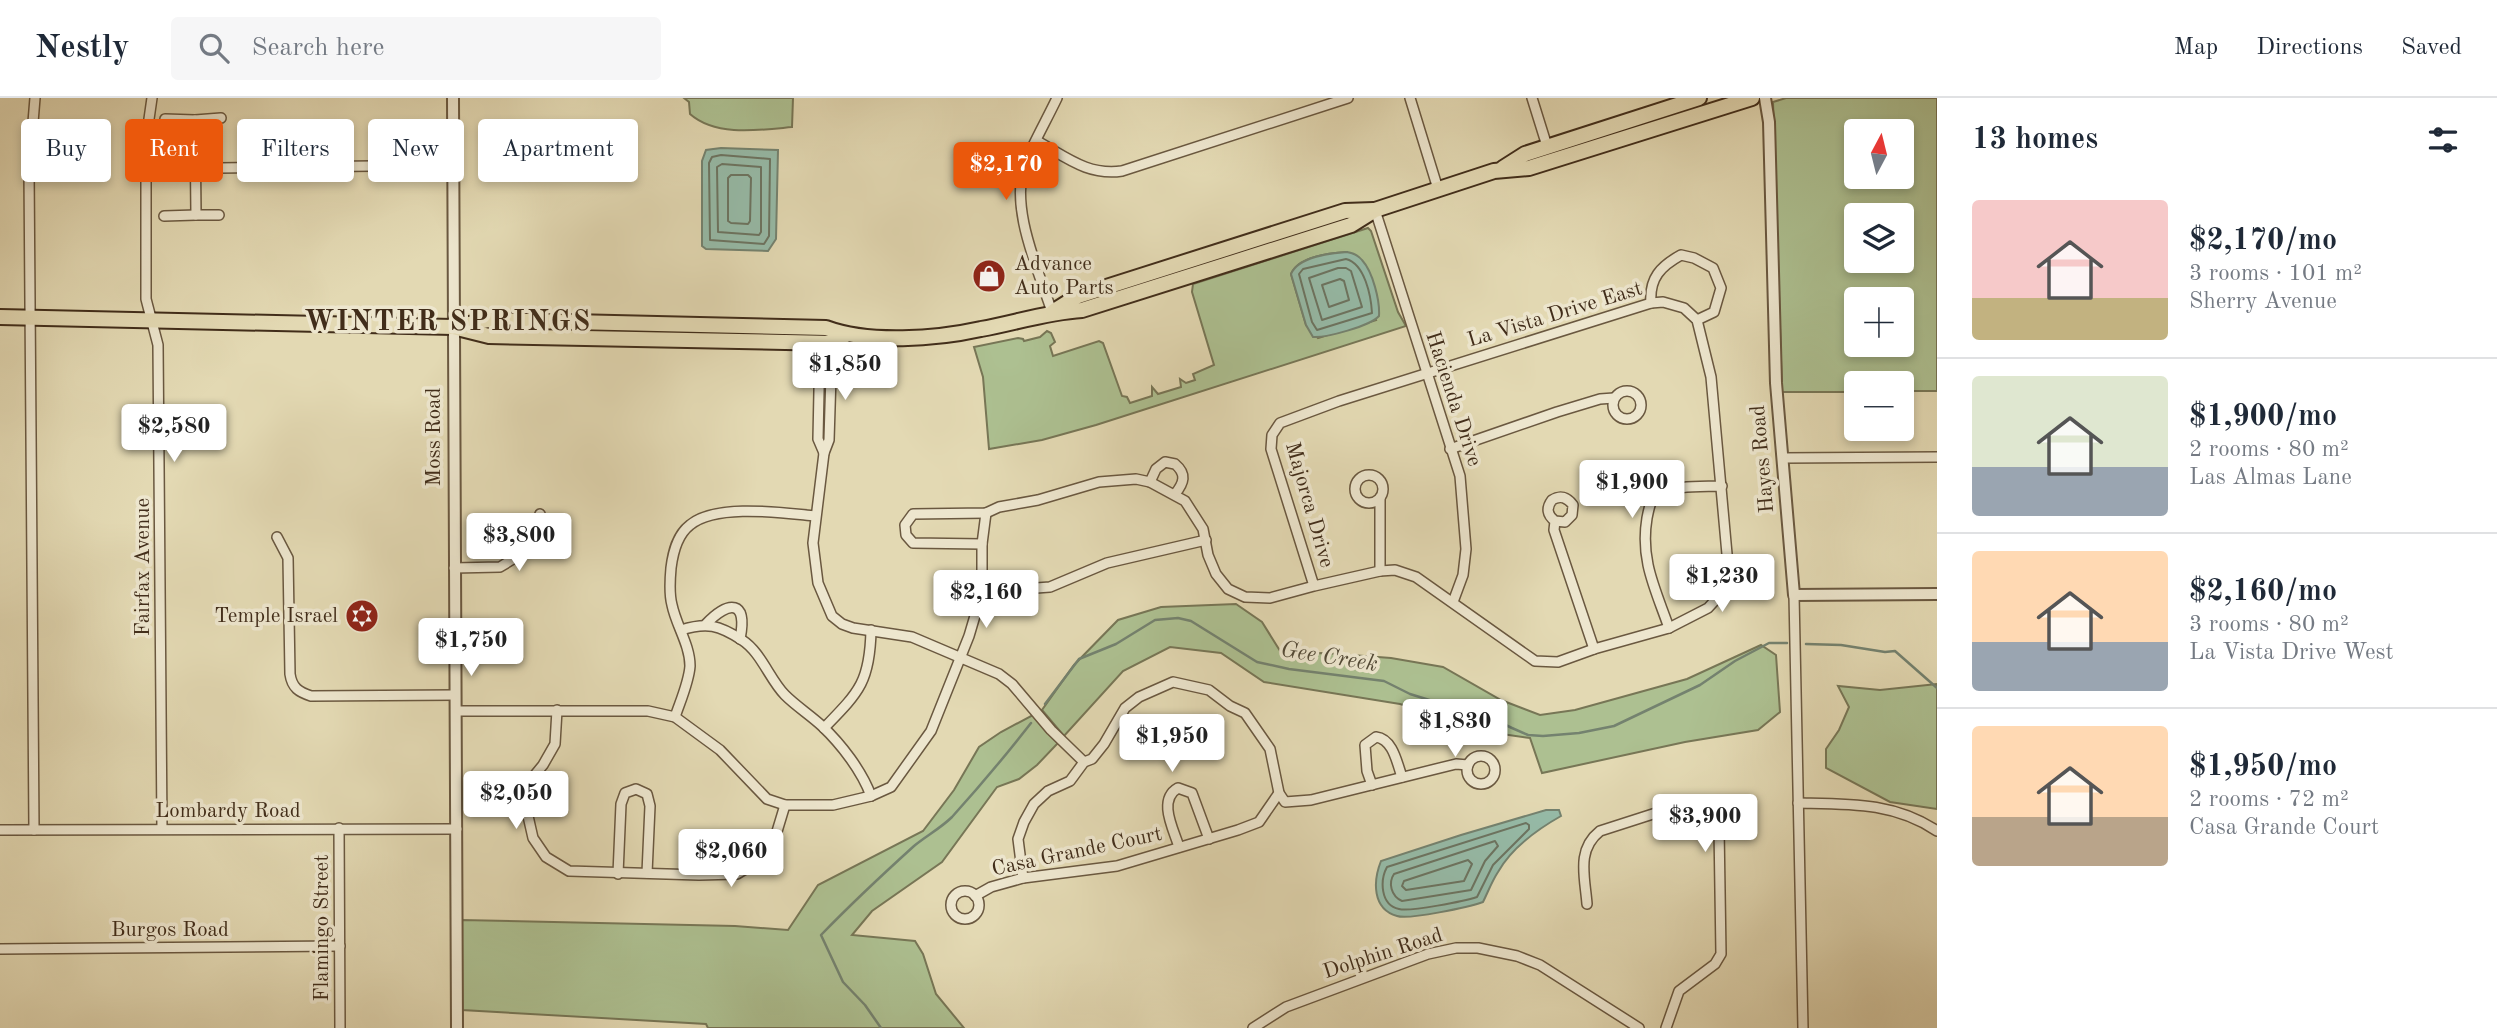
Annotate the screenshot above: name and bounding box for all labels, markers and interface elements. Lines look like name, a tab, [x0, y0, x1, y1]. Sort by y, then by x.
search box	[171, 17, 661, 80]
icon: search	[195, 29, 233, 67]
text: Nestly	[35, 32, 129, 65]
text: Search here	[251, 35, 385, 61]
text: Map	[2174, 36, 2218, 60]
text: Directions	[2256, 36, 2363, 60]
text: Saved	[2401, 36, 2462, 60]
chip: Buy	[21, 119, 111, 182]
chip: Rent	[125, 119, 223, 182]
chip: Filters	[237, 119, 354, 182]
chip: New	[368, 119, 464, 182]
chip: Apartment	[478, 119, 638, 182]
north arrow	[1844, 119, 1914, 189]
map controls	[1844, 119, 1914, 441]
icon: filters	[2424, 121, 2462, 159]
text: 13 homes	[1972, 125, 2098, 155]
pin: $2,170	[949, 142, 1063, 202]
text: $2,170	[969, 153, 1043, 176]
button: layers	[1844, 203, 1914, 273]
text: $2,170/mo	[2189, 226, 2337, 256]
icon: home	[2028, 228, 2112, 312]
place label: Advance Auto Parts	[1014, 254, 1114, 299]
shop icon: Advance Auto Parts	[970, 257, 1008, 295]
text: 3 rooms · 101 m²	[2189, 262, 2362, 285]
street label: La Vista Drive East	[1465, 278, 1645, 352]
button: +	[1844, 287, 1914, 357]
text: Sherry Avenue	[2189, 290, 2337, 313]
district label: WINTER SPRINGS	[304, 309, 592, 337]
street label: Hacienda Drive	[1421, 329, 1485, 469]
pin: $1,850	[788, 342, 902, 402]
text: $1,850	[808, 353, 882, 376]
button: −	[1844, 371, 1914, 441]
street label: Moss Road	[424, 388, 445, 486]
text: $1,900/mo	[2189, 402, 2337, 432]
pin: $2,580	[117, 404, 231, 464]
street label: Hayes Road	[1748, 404, 1778, 514]
icon: home	[2028, 404, 2112, 488]
text: $2,580	[137, 415, 211, 438]
text: 2 rooms · 80 m²	[2189, 438, 2349, 461]
street label: Majorca Drive	[1281, 440, 1337, 570]
pin: $1,900	[1575, 460, 1689, 520]
text: Las Almas Lane	[2189, 466, 2352, 489]
text: $1,900	[1595, 471, 1669, 494]
street label: Fairfax Avenue	[133, 498, 154, 636]
pin: $3,800	[462, 514, 576, 573]
text: $3,800	[482, 524, 556, 547]
pin: $1,230	[1665, 554, 1779, 614]
text: $1,230	[1685, 565, 1759, 588]
pin: $2,160	[929, 570, 1043, 630]
text: $2,160/mo	[2189, 577, 2337, 607]
icon: home	[2028, 579, 2112, 663]
text: $2,160	[949, 581, 1023, 604]
synagogue icon: Temple Israel	[343, 597, 381, 635]
place label: Temple Israel	[214, 606, 338, 627]
text: 3 rooms · 80 m²	[2189, 613, 2349, 636]
pin: $1,750	[414, 618, 528, 678]
text: $1,750	[434, 629, 508, 652]
water label: Gee Creek	[1279, 638, 1379, 676]
text: La Vista Drive West	[2189, 641, 2394, 664]
pin: $1,830	[1398, 700, 1512, 759]
text: $1,830	[1418, 710, 1492, 733]
pin: $1,950	[1115, 714, 1229, 774]
text: $1,950	[1135, 725, 1209, 748]
text: $1,950/mo	[2189, 752, 2337, 782]
icon: home	[2028, 754, 2112, 838]
pin: $2,050	[459, 772, 573, 831]
text: $2,050	[479, 782, 553, 805]
text: 2 rooms · 72 m²	[2189, 788, 2349, 811]
pin: $3,900	[1648, 794, 1762, 854]
street label: Lombardy Road	[155, 801, 301, 822]
text: $3,900	[1668, 805, 1742, 828]
text: Casa Grande Court	[2189, 816, 2379, 839]
street label: Casa Grande Court	[990, 824, 1164, 880]
pin: $2,060	[674, 830, 788, 889]
text: $2,060	[694, 840, 768, 863]
street label: Flamingo Street	[312, 854, 333, 1002]
street label: Burgos Road	[111, 920, 229, 941]
street label: Dolphin Road	[1321, 925, 1445, 983]

